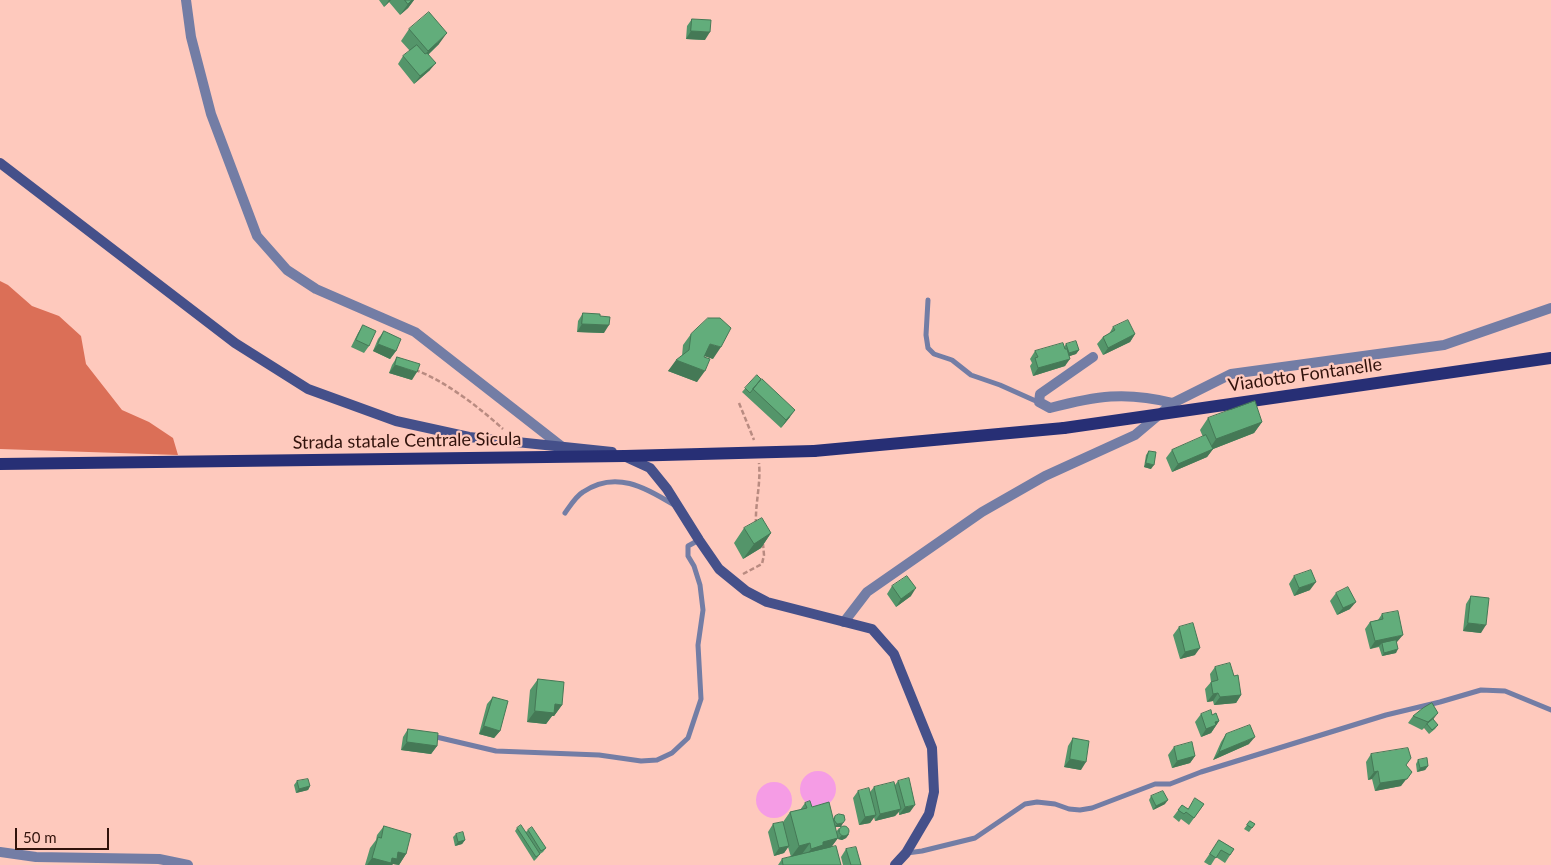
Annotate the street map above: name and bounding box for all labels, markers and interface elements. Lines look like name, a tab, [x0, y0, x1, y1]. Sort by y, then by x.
street label: Viadotto Fontanelle	[1227, 354, 1383, 396]
street label: Strada statale Centrale Sicula	[292, 428, 522, 454]
scale bar	[18, 818, 111, 850]
text: 50 m	[23, 828, 57, 846]

